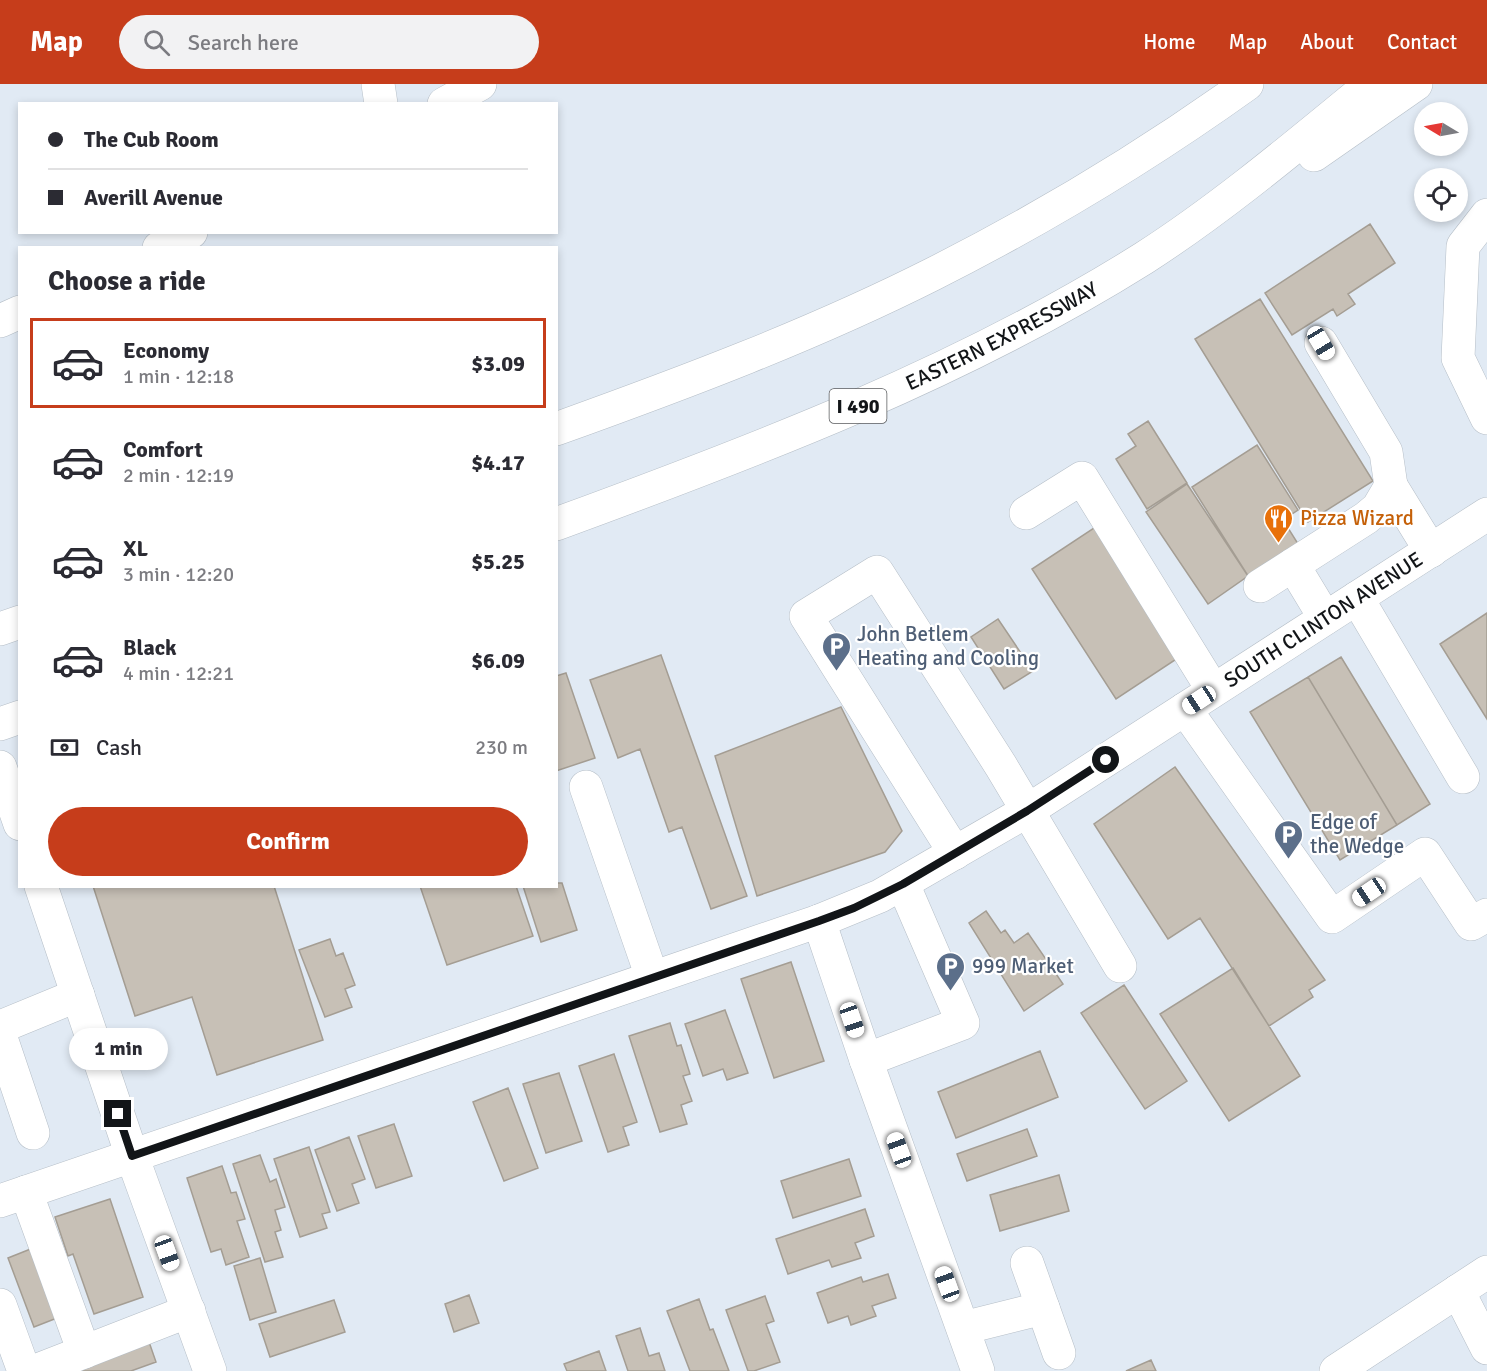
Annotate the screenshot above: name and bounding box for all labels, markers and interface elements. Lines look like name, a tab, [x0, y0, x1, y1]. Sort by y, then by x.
search box	[119, 15, 539, 69]
text: Map	[30, 25, 83, 59]
icon: search	[140, 26, 173, 59]
text: Search here	[188, 29, 299, 56]
text: Home	[1143, 29, 1196, 55]
text: Map	[1229, 29, 1267, 55]
text: About	[1300, 29, 1354, 55]
text: Contact	[1387, 29, 1457, 55]
north arrow	[1414, 102, 1468, 156]
map controls	[1414, 102, 1468, 222]
text: The Cub Room	[84, 126, 219, 153]
button: locate	[1414, 168, 1468, 222]
text: Averill Avenue	[84, 184, 223, 211]
text: Choose a ride	[48, 265, 206, 298]
street label: EASTERN EXPRESSWAY	[901, 276, 1103, 396]
car	[1304, 323, 1338, 363]
icon: car	[51, 336, 105, 390]
text: Economy	[123, 337, 209, 364]
text: $3.09	[471, 350, 525, 377]
text: 1 min · 12:18	[123, 364, 234, 389]
road number: I 490	[830, 389, 886, 423]
icon: car	[51, 435, 105, 489]
text: Comfort	[123, 436, 203, 463]
text: $4.17	[471, 449, 525, 476]
text: 2 min · 12:19	[123, 463, 234, 488]
restaurant icon: Pizza Wizard	[1263, 502, 1295, 544]
place label: Pizza Wizard	[1300, 505, 1414, 531]
icon: car	[51, 534, 105, 588]
text: XL	[123, 535, 148, 562]
street label: SOUTH CLINTON AVENUE	[1219, 546, 1427, 693]
text: $5.25	[471, 548, 525, 575]
text: 3 min · 12:20	[123, 562, 234, 587]
place label: John Betlem Heating and Cooling	[857, 621, 1039, 671]
parking icon: John Betlem Heating and Cooling	[820, 630, 852, 672]
icon: car	[51, 633, 105, 687]
text: Black	[123, 634, 177, 661]
text: $6.09	[471, 647, 525, 674]
text: 4 min · 12:21	[123, 661, 234, 686]
car	[1179, 683, 1219, 717]
icon: cash	[48, 731, 81, 764]
text: Cash	[96, 734, 142, 761]
text: 230 m	[475, 735, 528, 760]
route start	[1092, 746, 1119, 773]
button: Confirm	[48, 807, 528, 876]
place label: Edge of the Wedge	[1310, 809, 1404, 859]
parking icon: Edge of the Wedge	[1273, 818, 1305, 860]
car	[1349, 874, 1389, 910]
parking icon: 999 Market	[935, 950, 967, 992]
place label: 999 Market	[972, 953, 1074, 979]
car	[838, 1000, 866, 1040]
callout: 1 min	[68, 1027, 168, 1069]
text: 1 min	[94, 1036, 143, 1061]
route end	[104, 1100, 131, 1127]
car	[884, 1130, 914, 1170]
car	[152, 1233, 182, 1273]
car	[932, 1264, 962, 1304]

